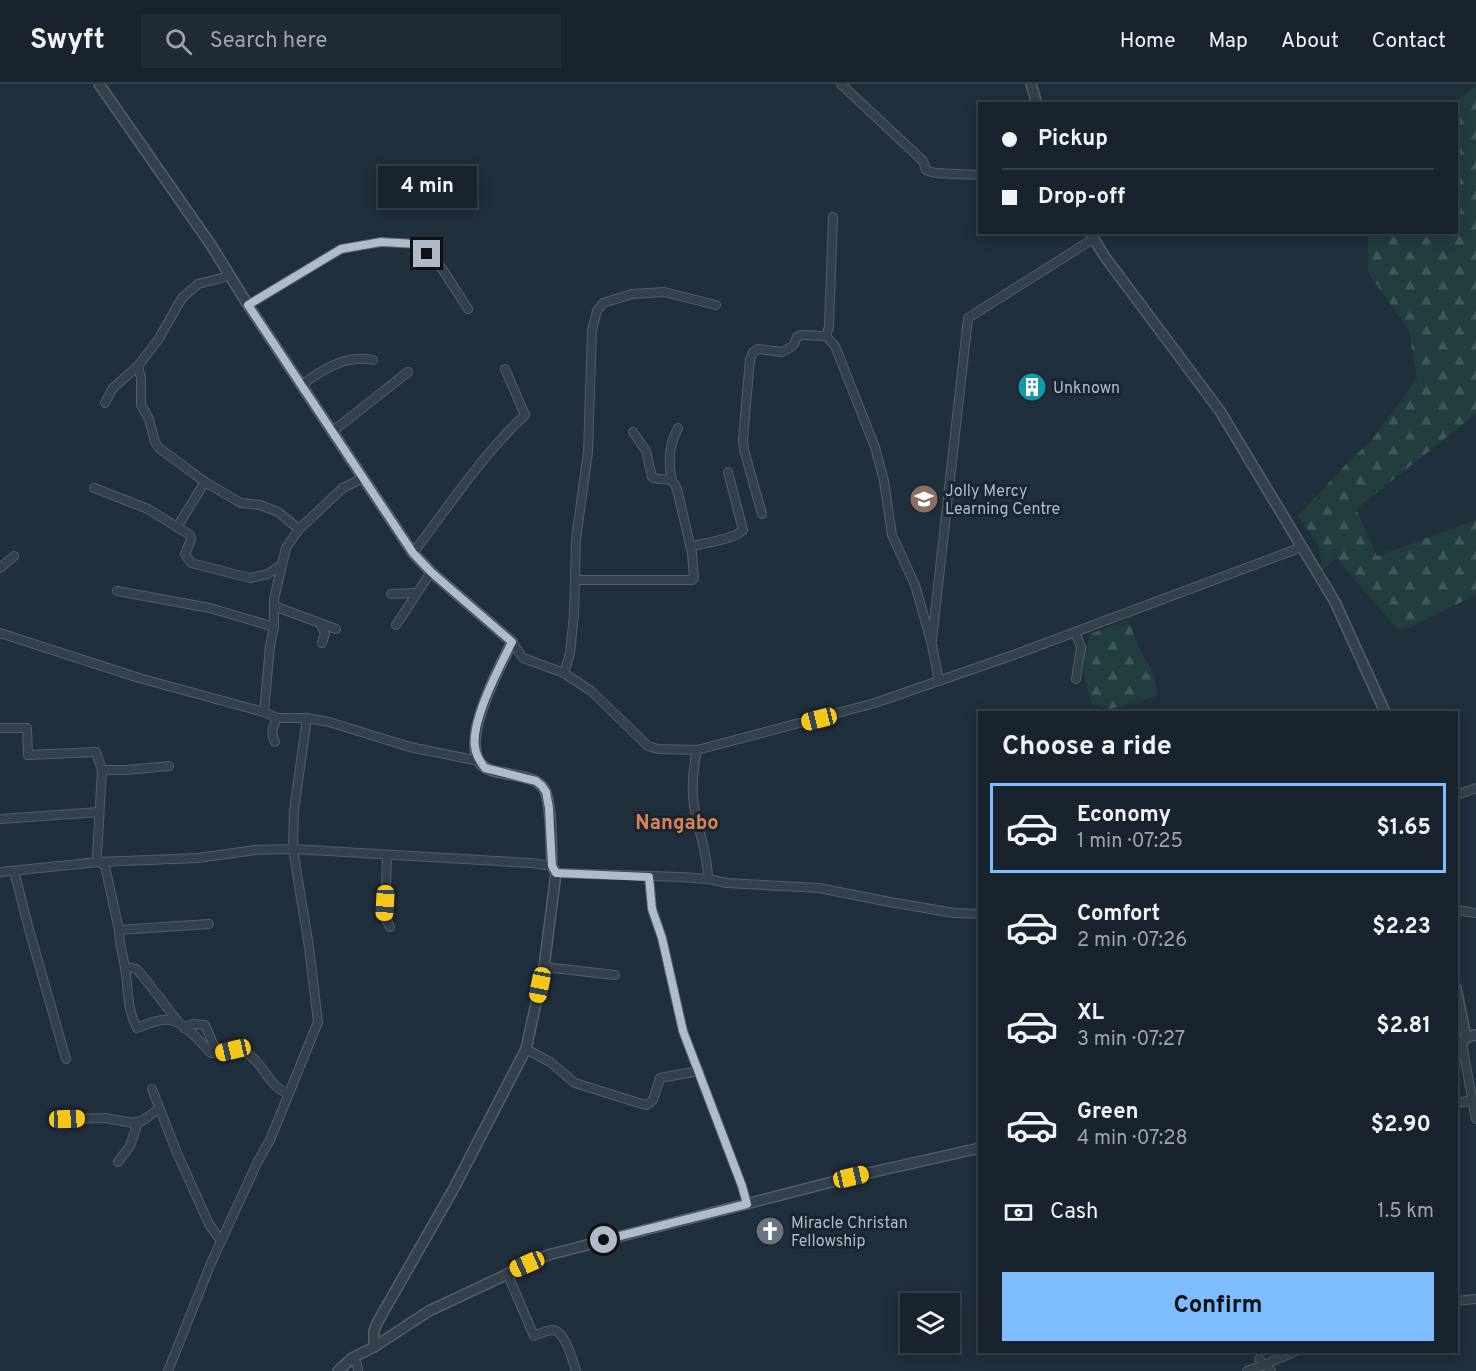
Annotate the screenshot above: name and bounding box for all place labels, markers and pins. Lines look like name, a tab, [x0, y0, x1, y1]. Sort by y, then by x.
building icon: Unknown	[1016, 371, 1048, 403]
place label: Unknown	[1053, 379, 1120, 399]
place label: Jolly Mercy Learning Centre	[945, 482, 1060, 520]
school or university icon: Jolly Mercy Learning Centre	[908, 483, 940, 515]
place label: Miracle Christan Fellowship	[791, 1214, 908, 1252]
church icon: Miracle Christan Fellowship	[754, 1215, 786, 1247]

